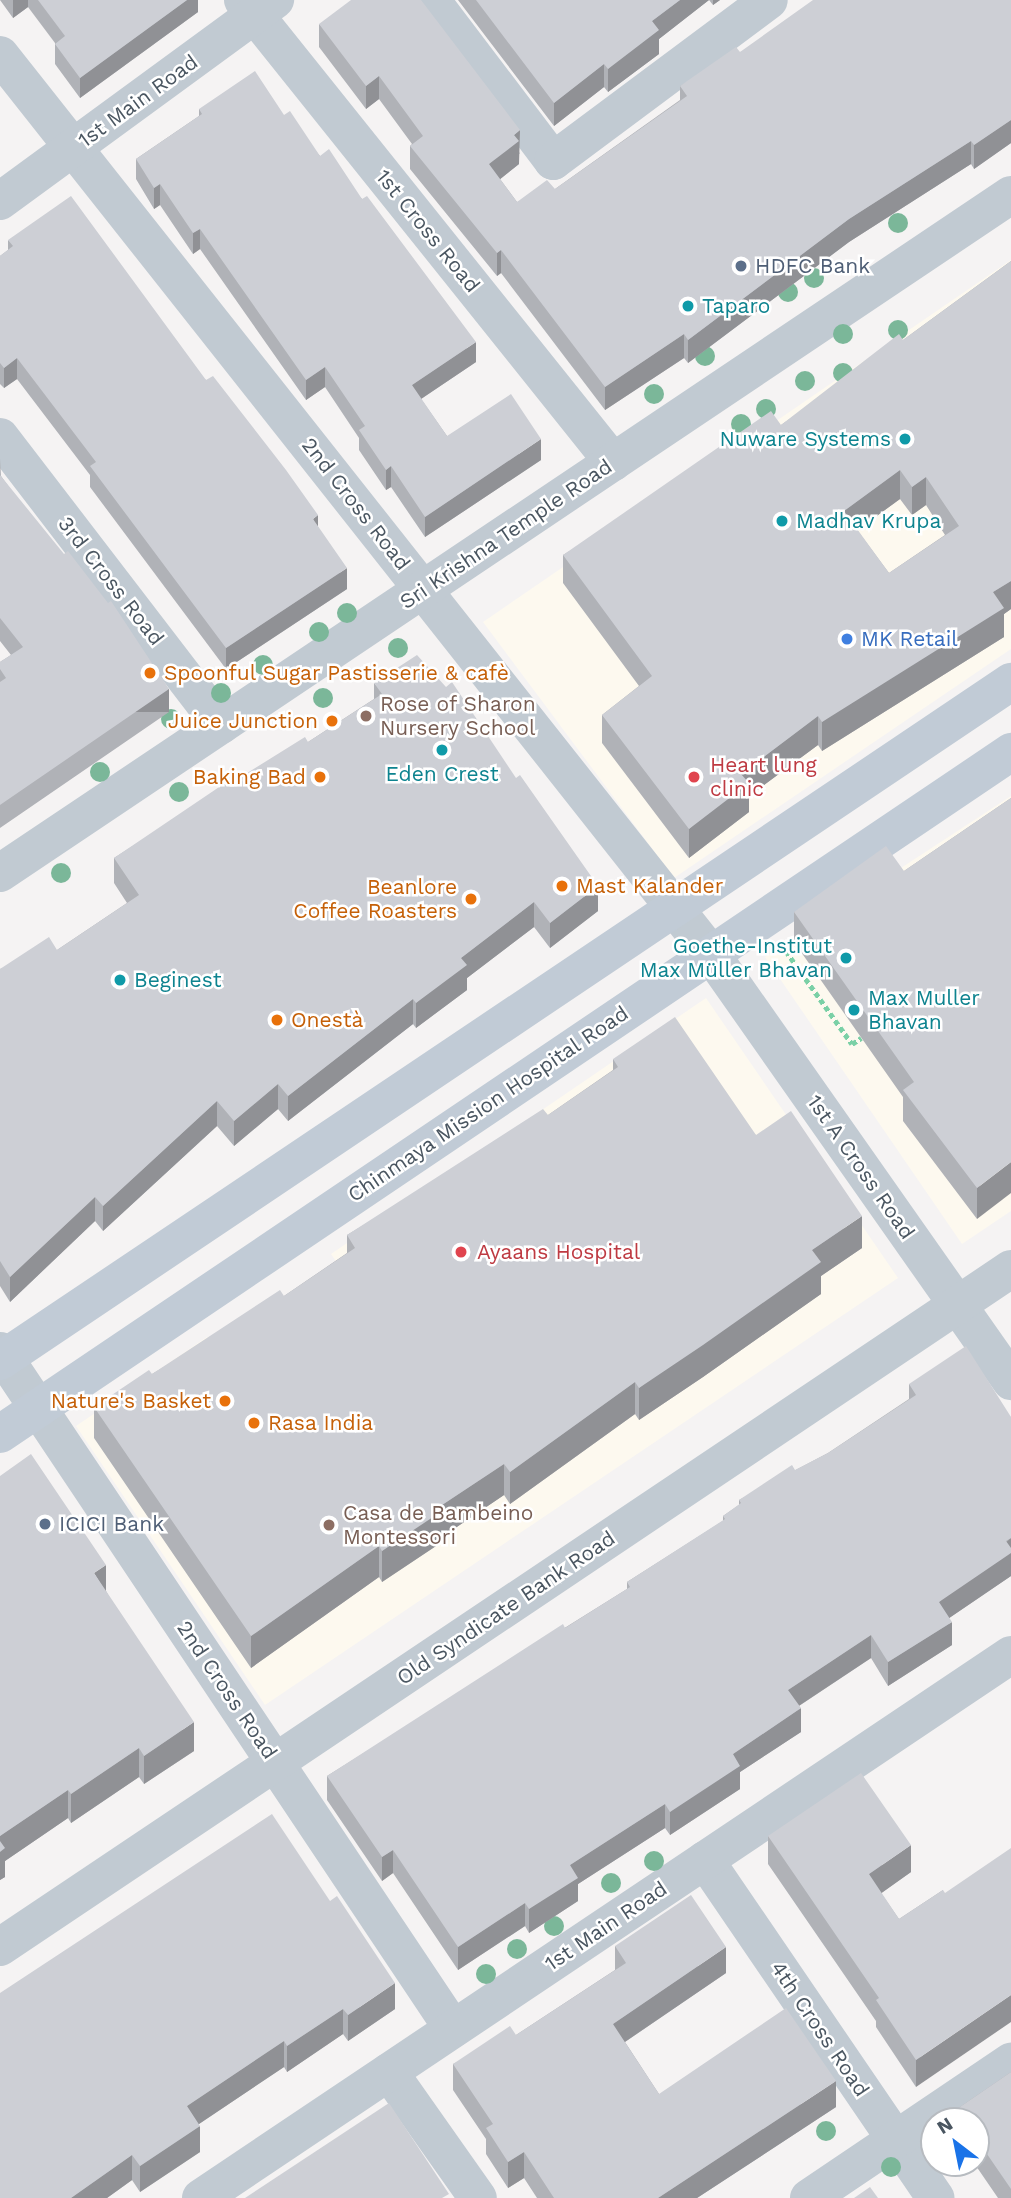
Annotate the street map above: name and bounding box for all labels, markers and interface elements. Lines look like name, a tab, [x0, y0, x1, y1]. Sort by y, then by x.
street label: 1st Main Road	[73, 49, 203, 153]
street label: 1st Cross Road	[371, 164, 485, 298]
place label: HDFC Bank	[755, 253, 870, 279]
marker: HDFC Bank	[733, 258, 749, 274]
place label: Taparo	[702, 293, 770, 319]
marker: Taparo	[680, 298, 696, 314]
place label: Nuware Systems	[720, 426, 891, 452]
marker: Nuware Systems	[897, 431, 913, 447]
street label: 2nd Cross Road	[296, 433, 416, 575]
street label: Sri Krishna Temple Road	[395, 453, 617, 615]
place label: Madhav Krupa	[796, 508, 942, 534]
street label: 3rd Cross Road	[53, 512, 169, 650]
marker: Madhav Krupa	[774, 513, 790, 529]
place label: MK Retail	[861, 626, 958, 652]
marker: MK Retail	[839, 631, 855, 647]
place label: Spoonful Sugar Pastisserie & cafè	[164, 660, 510, 686]
marker: Spoonful Sugar Pastisserie & cafè	[142, 665, 158, 681]
place label: Rose of Sharon Nursery School	[380, 691, 537, 741]
place label: Juice Junction	[167, 708, 318, 734]
marker: Rose of Sharon Nursery School	[358, 708, 374, 724]
marker: Juice Junction	[324, 713, 340, 729]
marker: Eden Crest	[434, 742, 450, 758]
place label: Heart lung clinic	[710, 752, 817, 802]
place label: Eden Crest	[385, 761, 499, 787]
place label: Baking Bad	[193, 764, 306, 790]
marker: Heart lung clinic	[684, 767, 704, 787]
marker: Baking Bad	[312, 769, 328, 785]
place label: Mast Kalander	[576, 873, 723, 899]
place label: Beanlore Coffee Roasters	[293, 874, 457, 924]
marker: Mast Kalander	[554, 878, 570, 894]
marker: Beanlore Coffee Roasters	[463, 891, 479, 907]
place label: Goethe-Institut Max Müller Bhavan	[639, 933, 832, 983]
marker: Goethe-Institut Max Müller Bhavan	[838, 950, 854, 966]
place label: Beginest	[134, 967, 222, 993]
marker: Beginest	[112, 972, 128, 988]
place label: Max Muller Bhavan	[868, 985, 980, 1035]
street label: Chinmaya Mission Hospital Road	[342, 1000, 634, 1208]
marker: Max Muller Bhavan	[846, 1002, 862, 1018]
place label: Onestà	[291, 1007, 363, 1033]
marker: Onestà	[269, 1012, 285, 1028]
street label: 1st A Cross Road	[801, 1089, 921, 1245]
place label: Ayaans Hospital	[477, 1239, 640, 1265]
marker: Ayaans Hospital	[451, 1242, 471, 1262]
place label: Nature's Basket	[51, 1388, 211, 1414]
marker: Nature's Basket	[217, 1393, 233, 1409]
place label: Rasa India	[268, 1410, 374, 1436]
marker: Rasa India	[246, 1415, 262, 1431]
place label: Casa de Bambeino Montessori	[343, 1500, 534, 1550]
place label: ICICI Bank	[59, 1511, 164, 1537]
marker: ICICI Bank	[37, 1516, 53, 1532]
marker: Casa de Bambeino Montessori	[321, 1517, 337, 1533]
street label: Old Syndicate Bank Road	[392, 1525, 620, 1691]
street label: 2nd Cross Road	[171, 1616, 283, 1764]
street label: 1st Main Road	[540, 1876, 672, 1976]
street label: 4th Cross Road	[765, 1957, 875, 2101]
north arrow	[920, 2107, 990, 2177]
text: N	[933, 2112, 957, 2139]

